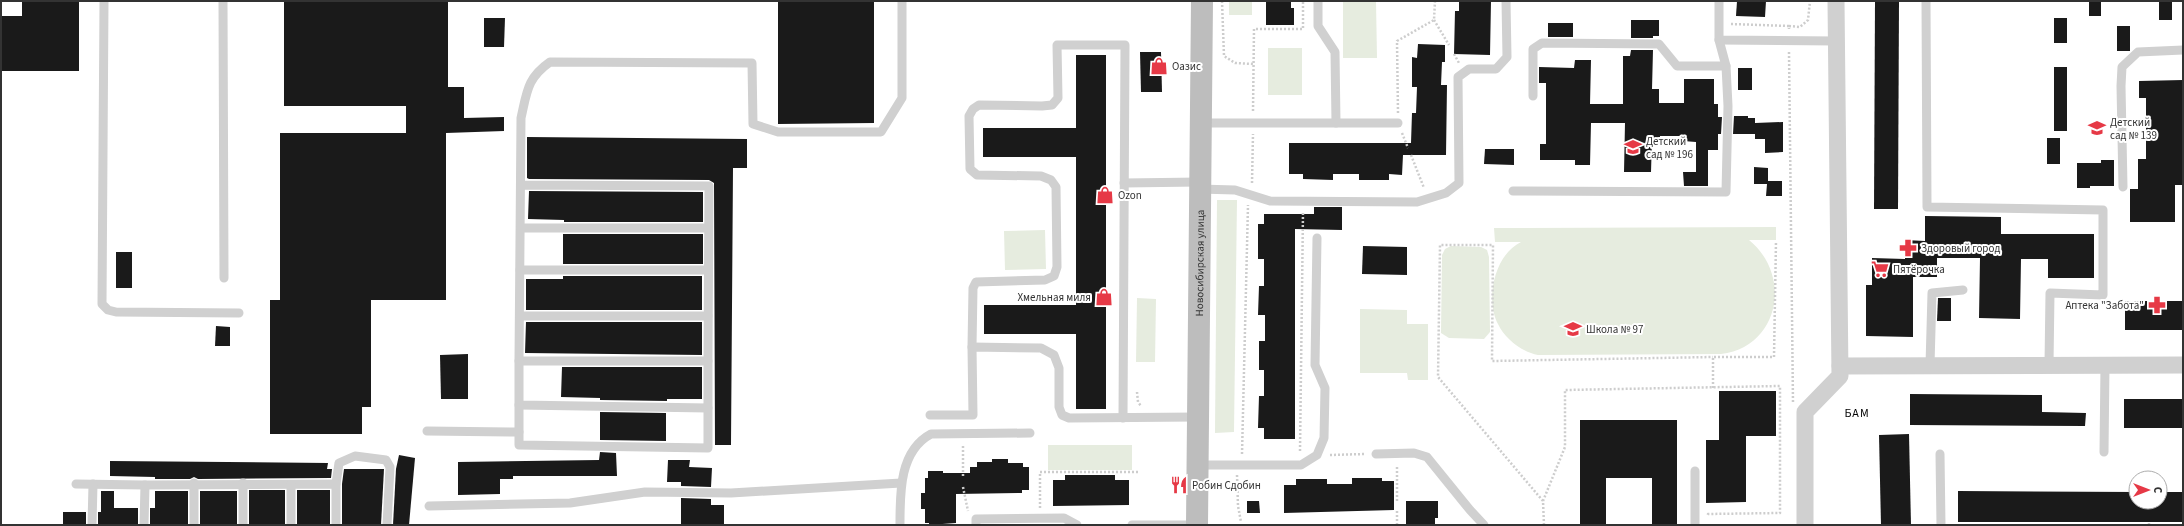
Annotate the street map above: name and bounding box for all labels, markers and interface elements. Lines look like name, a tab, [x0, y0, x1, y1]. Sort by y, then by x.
shop icon: Оазис	[1149, 56, 1169, 76]
place label: Оазис	[1172, 59, 1201, 74]
place label: Детский сад № 139	[2110, 115, 2157, 143]
school or university icon: Детский сад № 139	[2087, 118, 2107, 138]
place label: Детский сад № 196	[1646, 134, 1693, 162]
school or university icon: Детский сад № 196	[1623, 137, 1643, 157]
shop icon: Ozon	[1095, 185, 1115, 205]
place label: Ozon	[1118, 188, 1142, 203]
street label: Новосибирская улица	[1192, 209, 1208, 317]
pharmacy icon: Здоровый город	[1898, 238, 1918, 258]
place label: Здоровый город	[1921, 241, 2000, 256]
supermarket icon: Пятёрочка	[1870, 259, 1890, 279]
place label: Пятёрочка	[1893, 262, 1945, 277]
shop icon: Хмельная миля	[1094, 287, 1114, 307]
place label: Хмельная миля	[1017, 290, 1091, 305]
pharmacy icon: Аптека "Забота"	[2147, 295, 2167, 315]
place label: Аптека "Забота"	[2065, 298, 2144, 313]
school or university icon: Школа № 97	[1563, 319, 1583, 339]
place label: Школа № 97	[1586, 322, 1643, 337]
district label: БАМ	[1844, 405, 1870, 422]
north arrow	[2128, 470, 2168, 510]
restaurant icon: Робин Сдобин	[1169, 475, 1189, 495]
place label: Робин Сдобин	[1192, 478, 1261, 493]
text: С	[2150, 487, 2165, 494]

